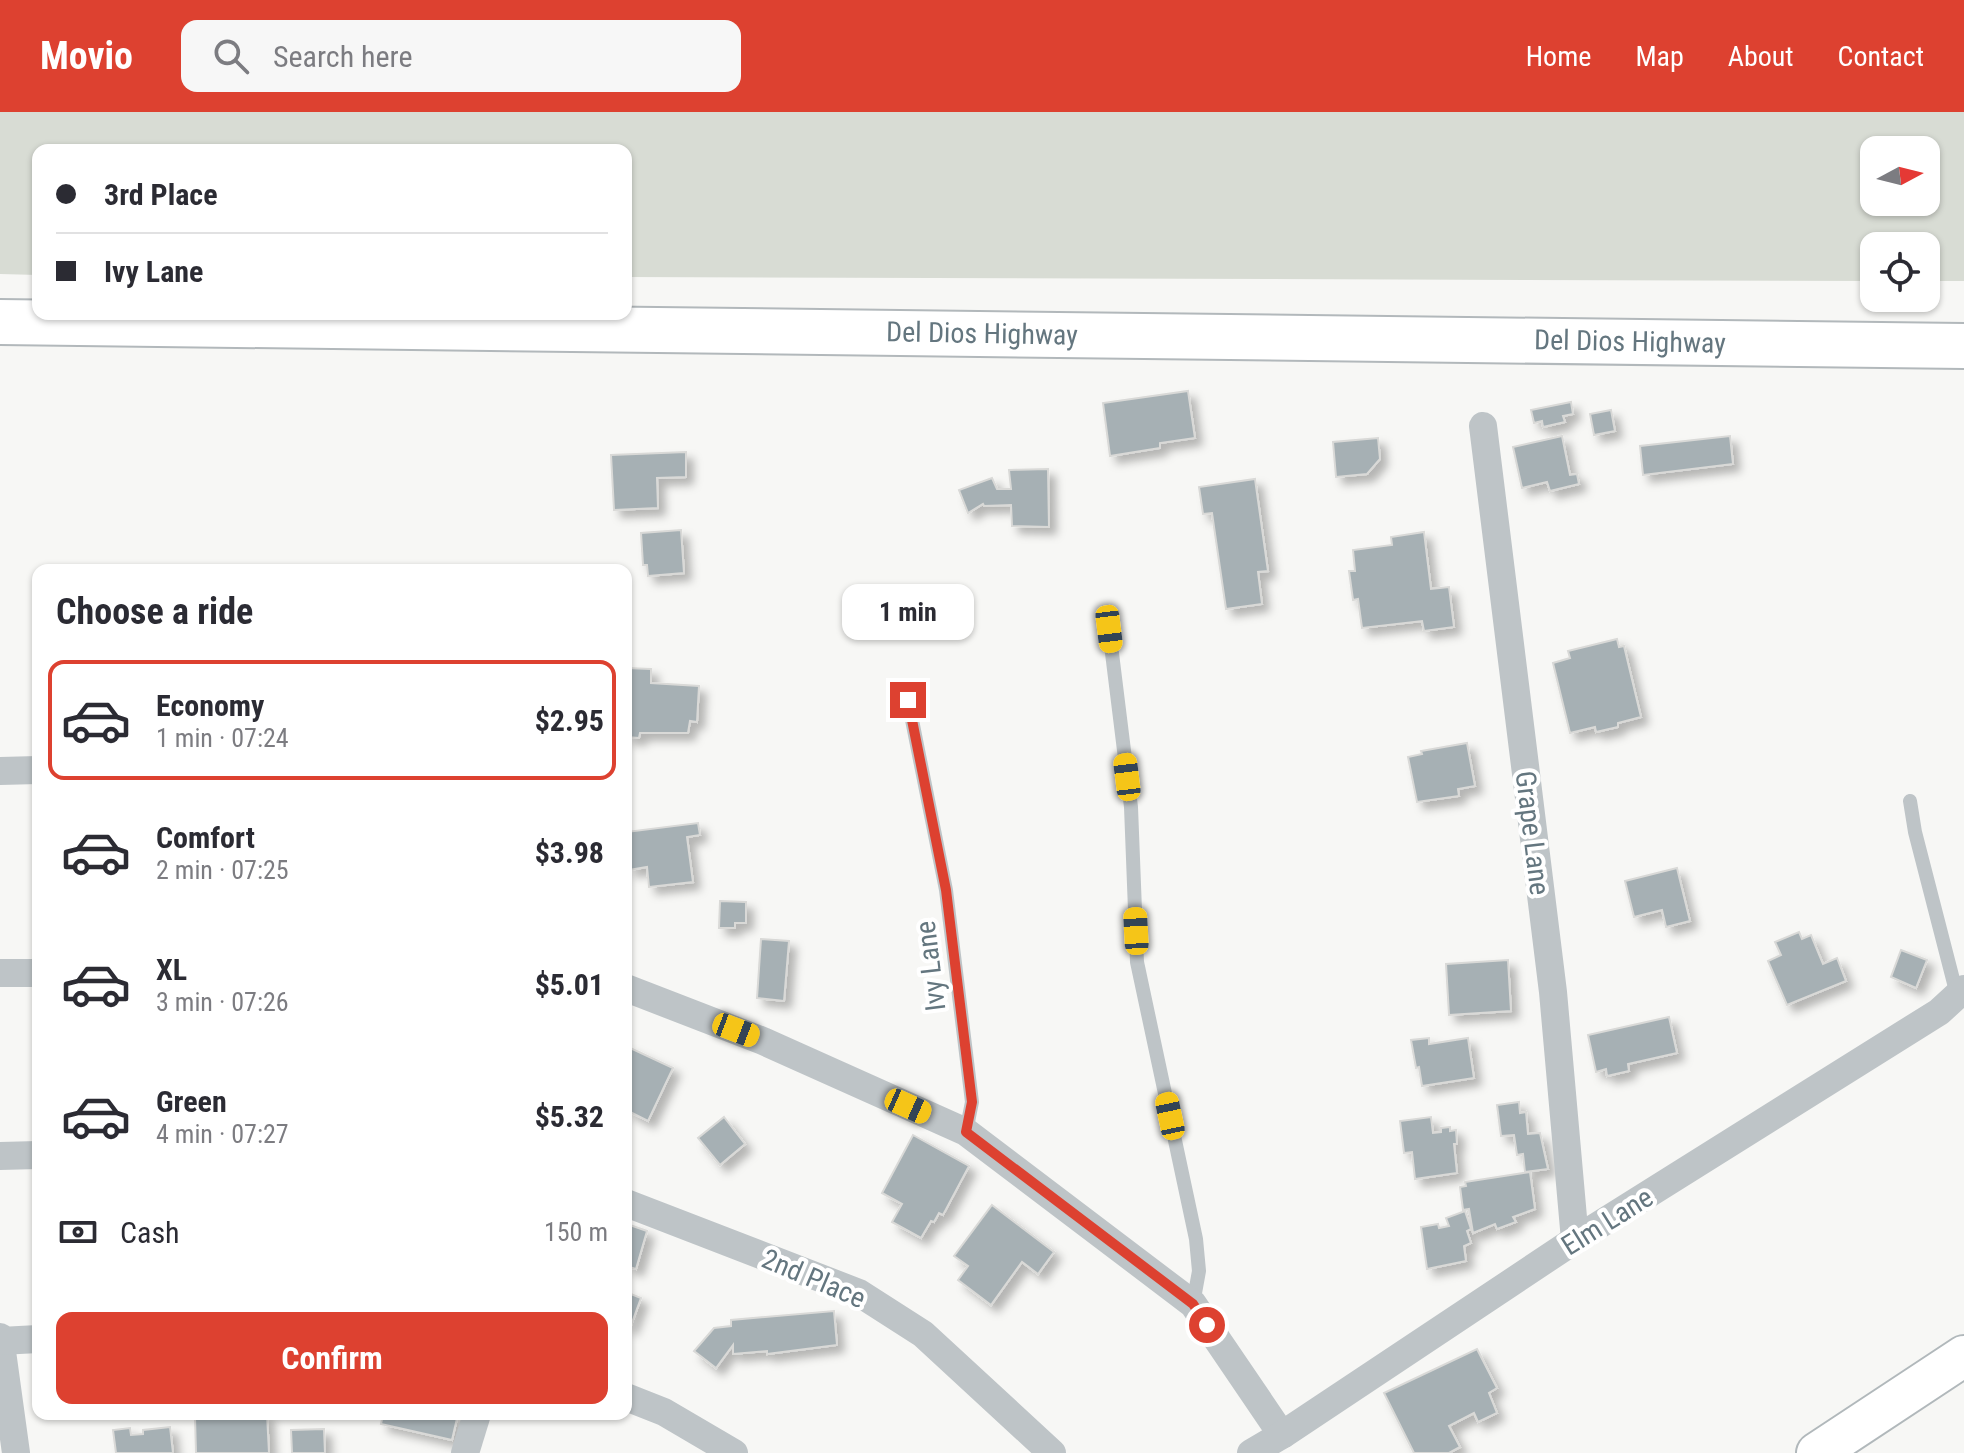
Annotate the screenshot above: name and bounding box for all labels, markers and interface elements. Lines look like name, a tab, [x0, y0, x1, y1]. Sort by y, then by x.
search box	[181, 20, 741, 92]
text: Movio	[40, 34, 133, 78]
icon: search	[209, 34, 253, 78]
text: Search here	[273, 39, 413, 74]
text: Home	[1526, 40, 1591, 73]
text: Map	[1635, 40, 1684, 73]
text: About	[1728, 40, 1794, 73]
text: Contact	[1838, 40, 1924, 73]
north arrow	[1860, 136, 1940, 216]
map controls	[1860, 136, 1940, 312]
text: 3rd Place	[104, 177, 218, 212]
button: locate	[1860, 232, 1940, 312]
text: Ivy Lane	[104, 254, 203, 289]
street label: Del Dios Highway	[886, 315, 1078, 352]
street label: Del Dios Highway	[1534, 323, 1726, 360]
callout: 1 min	[842, 584, 974, 640]
text: Choose a ride	[56, 591, 253, 633]
text: 1 min	[879, 597, 937, 627]
car	[1094, 604, 1124, 654]
route end	[890, 682, 926, 718]
icon: car	[60, 684, 132, 756]
text: Economy	[156, 688, 264, 723]
text: $2.95	[535, 703, 604, 738]
text: 1 min · 07:24	[156, 723, 289, 753]
car	[1112, 752, 1142, 802]
street label: Grape Lane	[1509, 769, 1556, 897]
icon: car	[60, 816, 132, 888]
text: Comfort	[156, 820, 255, 855]
text: $3.98	[535, 835, 604, 870]
text: 2 min · 07:25	[156, 855, 289, 885]
car	[1123, 906, 1149, 956]
street label: Ivy Lane	[909, 919, 952, 1013]
icon: car	[60, 948, 132, 1020]
text: XL	[156, 952, 187, 987]
text: $5.01	[535, 967, 604, 1002]
text: 3 min · 07:26	[156, 987, 289, 1017]
car	[709, 1010, 763, 1050]
icon: car	[60, 1080, 132, 1152]
text: Green	[156, 1084, 227, 1119]
car	[881, 1085, 935, 1127]
car	[1153, 1090, 1187, 1142]
text: $5.32	[535, 1099, 604, 1134]
text: 4 min · 07:27	[156, 1119, 289, 1149]
street label: Elm Lane	[1556, 1181, 1659, 1262]
icon: cash	[56, 1210, 100, 1254]
text: Cash	[120, 1215, 180, 1250]
text: 150 m	[544, 1217, 608, 1247]
street label: 2nd Place	[757, 1242, 870, 1315]
route start	[1189, 1307, 1225, 1343]
button: Confirm	[56, 1312, 608, 1404]

